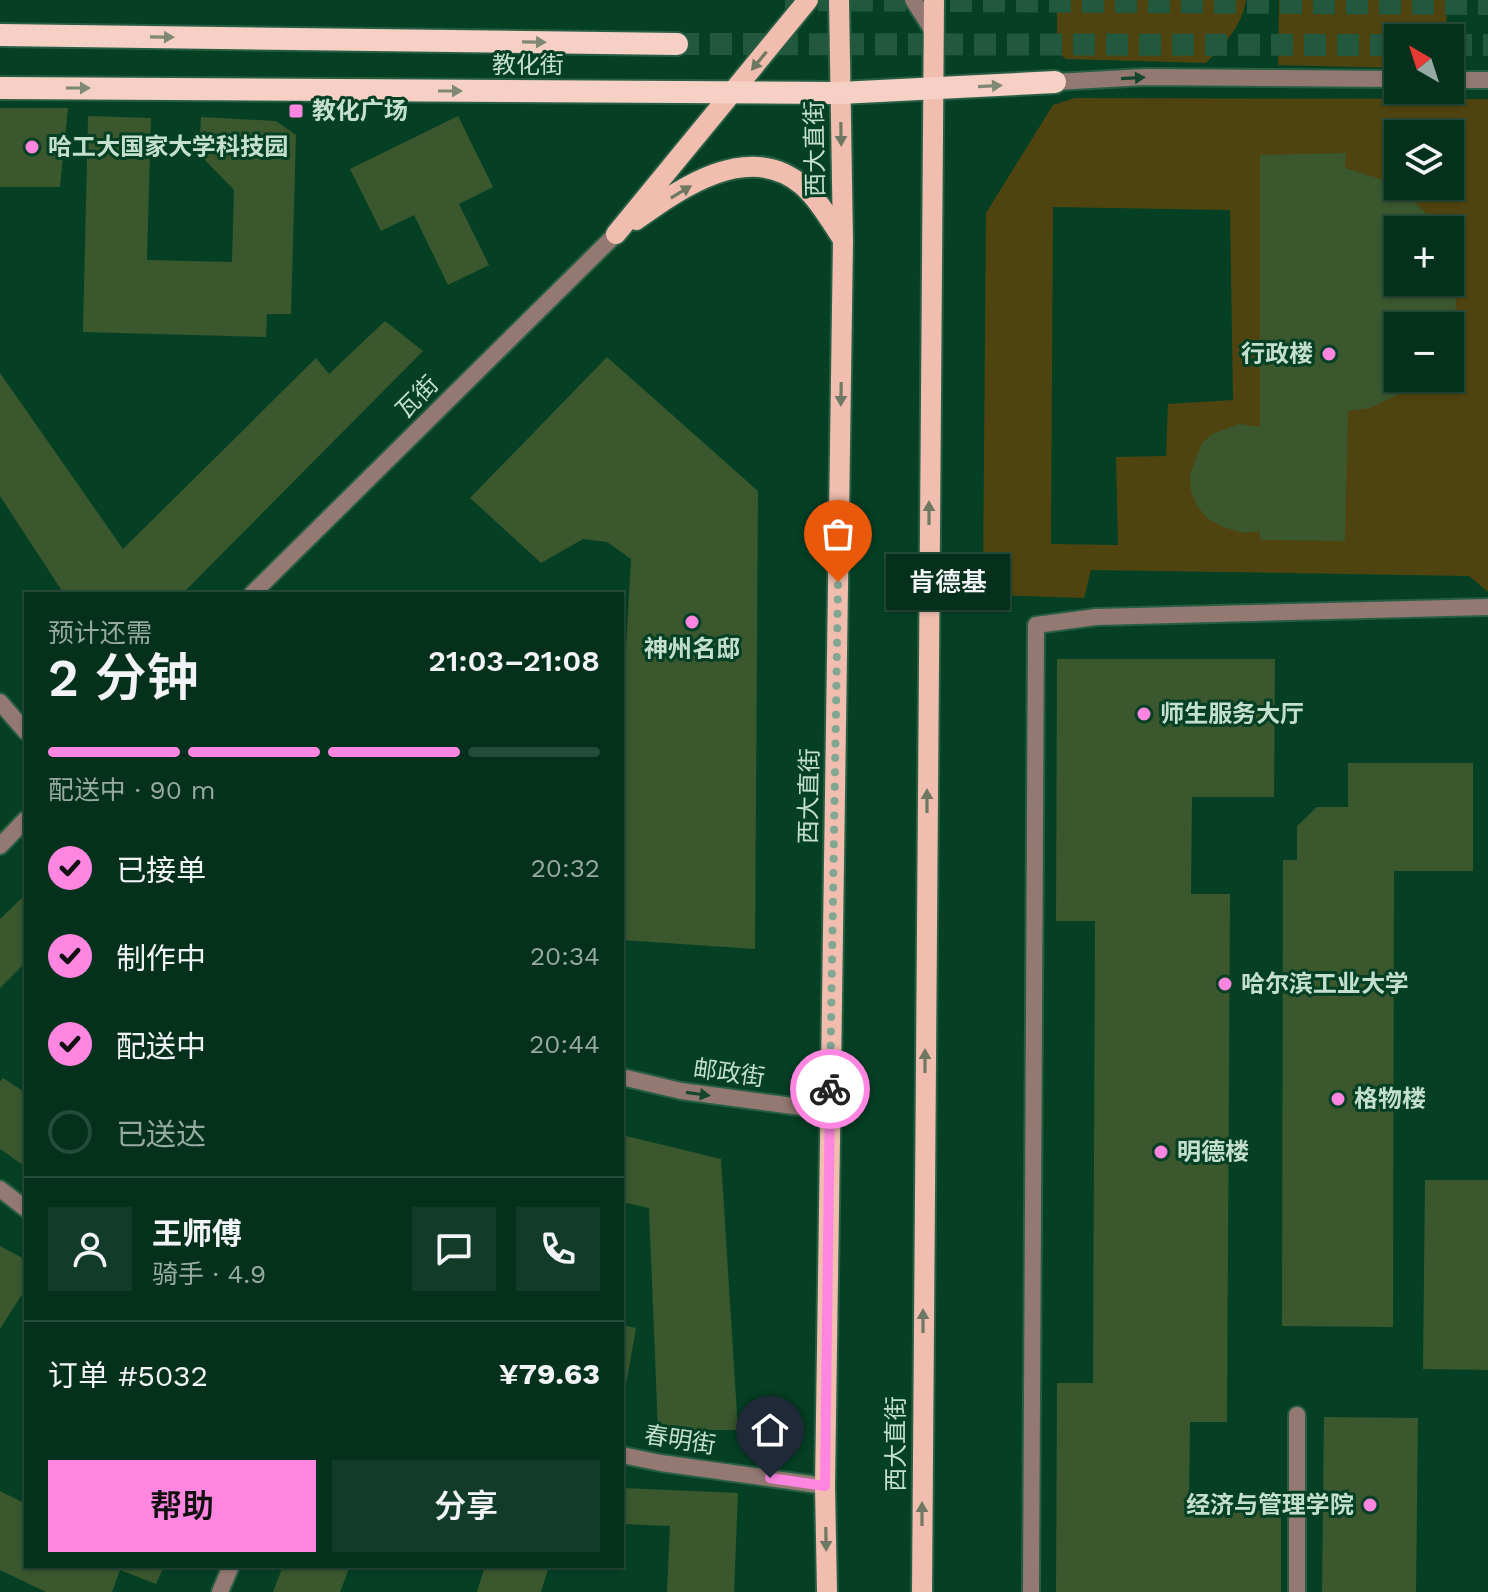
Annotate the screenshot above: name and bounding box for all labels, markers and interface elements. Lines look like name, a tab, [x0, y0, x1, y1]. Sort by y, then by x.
north arrow	[1384, 24, 1464, 104]
map controls	[1384, 24, 1464, 392]
one-way arrow	[150, 31, 175, 43]
one-way arrow	[522, 36, 547, 48]
street label: 教化街	[492, 51, 564, 79]
one-way arrow	[751, 51, 768, 71]
one-way arrow	[1121, 71, 1146, 84]
one-way arrow	[978, 79, 1003, 92]
one-way arrow	[66, 82, 91, 94]
one-way arrow	[438, 85, 463, 97]
place label: 教化广场	[312, 97, 408, 125]
street label: 西大直街	[800, 101, 830, 197]
marker: 教化广场	[287, 102, 305, 120]
button: layers	[1384, 120, 1464, 200]
one-way arrow	[835, 122, 847, 147]
place label: 哈工大国家大学科技园	[48, 133, 288, 161]
marker: 哈工大国家大学科技园	[23, 138, 41, 156]
one-way arrow	[670, 185, 692, 199]
button: +	[1384, 216, 1464, 296]
button: −	[1384, 312, 1464, 392]
place label: 行政楼	[1241, 340, 1313, 368]
marker: 行政楼	[1320, 345, 1338, 363]
street label: 瓦街	[390, 370, 444, 424]
one-way arrow	[835, 382, 847, 407]
pin	[804, 500, 872, 582]
one-way arrow	[923, 500, 935, 525]
icon: bag	[816, 512, 860, 556]
callout: 肯德基	[886, 554, 1010, 610]
text: 肯德基	[909, 567, 987, 597]
marker: 神州名邸	[683, 613, 701, 631]
text: 预计还需	[48, 618, 152, 648]
place label: 神州名邸	[644, 635, 740, 663]
text: 21:03–21:08	[428, 643, 600, 678]
text: 2 分钟	[48, 648, 199, 709]
place label: 师生服务大厅	[1160, 700, 1304, 728]
marker: 师生服务大厅	[1135, 705, 1153, 723]
street label: 西大直街	[794, 748, 824, 844]
text: 配送中 · 90 m	[48, 775, 215, 805]
one-way arrow	[921, 788, 933, 813]
icon: check	[48, 846, 92, 890]
text: 已接单	[116, 853, 206, 888]
text: 20:32	[531, 853, 600, 883]
icon: check	[48, 934, 92, 978]
text: 制作中	[116, 941, 206, 976]
text: 20:34	[530, 941, 600, 971]
place label: 哈尔滨工业大学	[1241, 970, 1409, 998]
marker: 哈尔滨工业大学	[1216, 975, 1234, 993]
icon: check	[48, 1022, 92, 1066]
text: 配送中	[116, 1029, 206, 1064]
text: 20:44	[529, 1029, 600, 1059]
one-way arrow	[919, 1048, 931, 1073]
courier	[790, 1049, 870, 1129]
street label: 邮政街	[691, 1054, 767, 1092]
icon: bike	[808, 1067, 852, 1111]
place label: 格物楼	[1354, 1085, 1426, 1113]
one-way arrow	[686, 1087, 711, 1100]
marker: 格物楼	[1329, 1090, 1347, 1108]
text: 已送达	[116, 1117, 206, 1152]
place label: 明德楼	[1177, 1138, 1249, 1166]
marker: 明德楼	[1152, 1143, 1170, 1161]
button: person	[48, 1207, 132, 1291]
button: chat	[412, 1207, 496, 1291]
button: phone	[516, 1207, 600, 1291]
text: 王师傅	[152, 1216, 242, 1251]
text: 骑手 · 4.9	[152, 1259, 266, 1289]
one-way arrow	[917, 1308, 929, 1333]
text: ¥79.63	[499, 1356, 600, 1391]
text: 订单 #5032	[48, 1358, 208, 1393]
pin	[736, 1396, 804, 1478]
street label: 西大直街	[882, 1396, 910, 1492]
icon: home	[748, 1408, 792, 1452]
street label: 春明街	[642, 1421, 718, 1459]
button: 帮助	[48, 1460, 316, 1552]
button: 分享	[332, 1460, 600, 1552]
place label: 经济与管理学院	[1186, 1491, 1354, 1519]
marker: 经济与管理学院	[1361, 1496, 1379, 1514]
one-way arrow	[916, 1501, 928, 1526]
one-way arrow	[820, 1527, 833, 1552]

